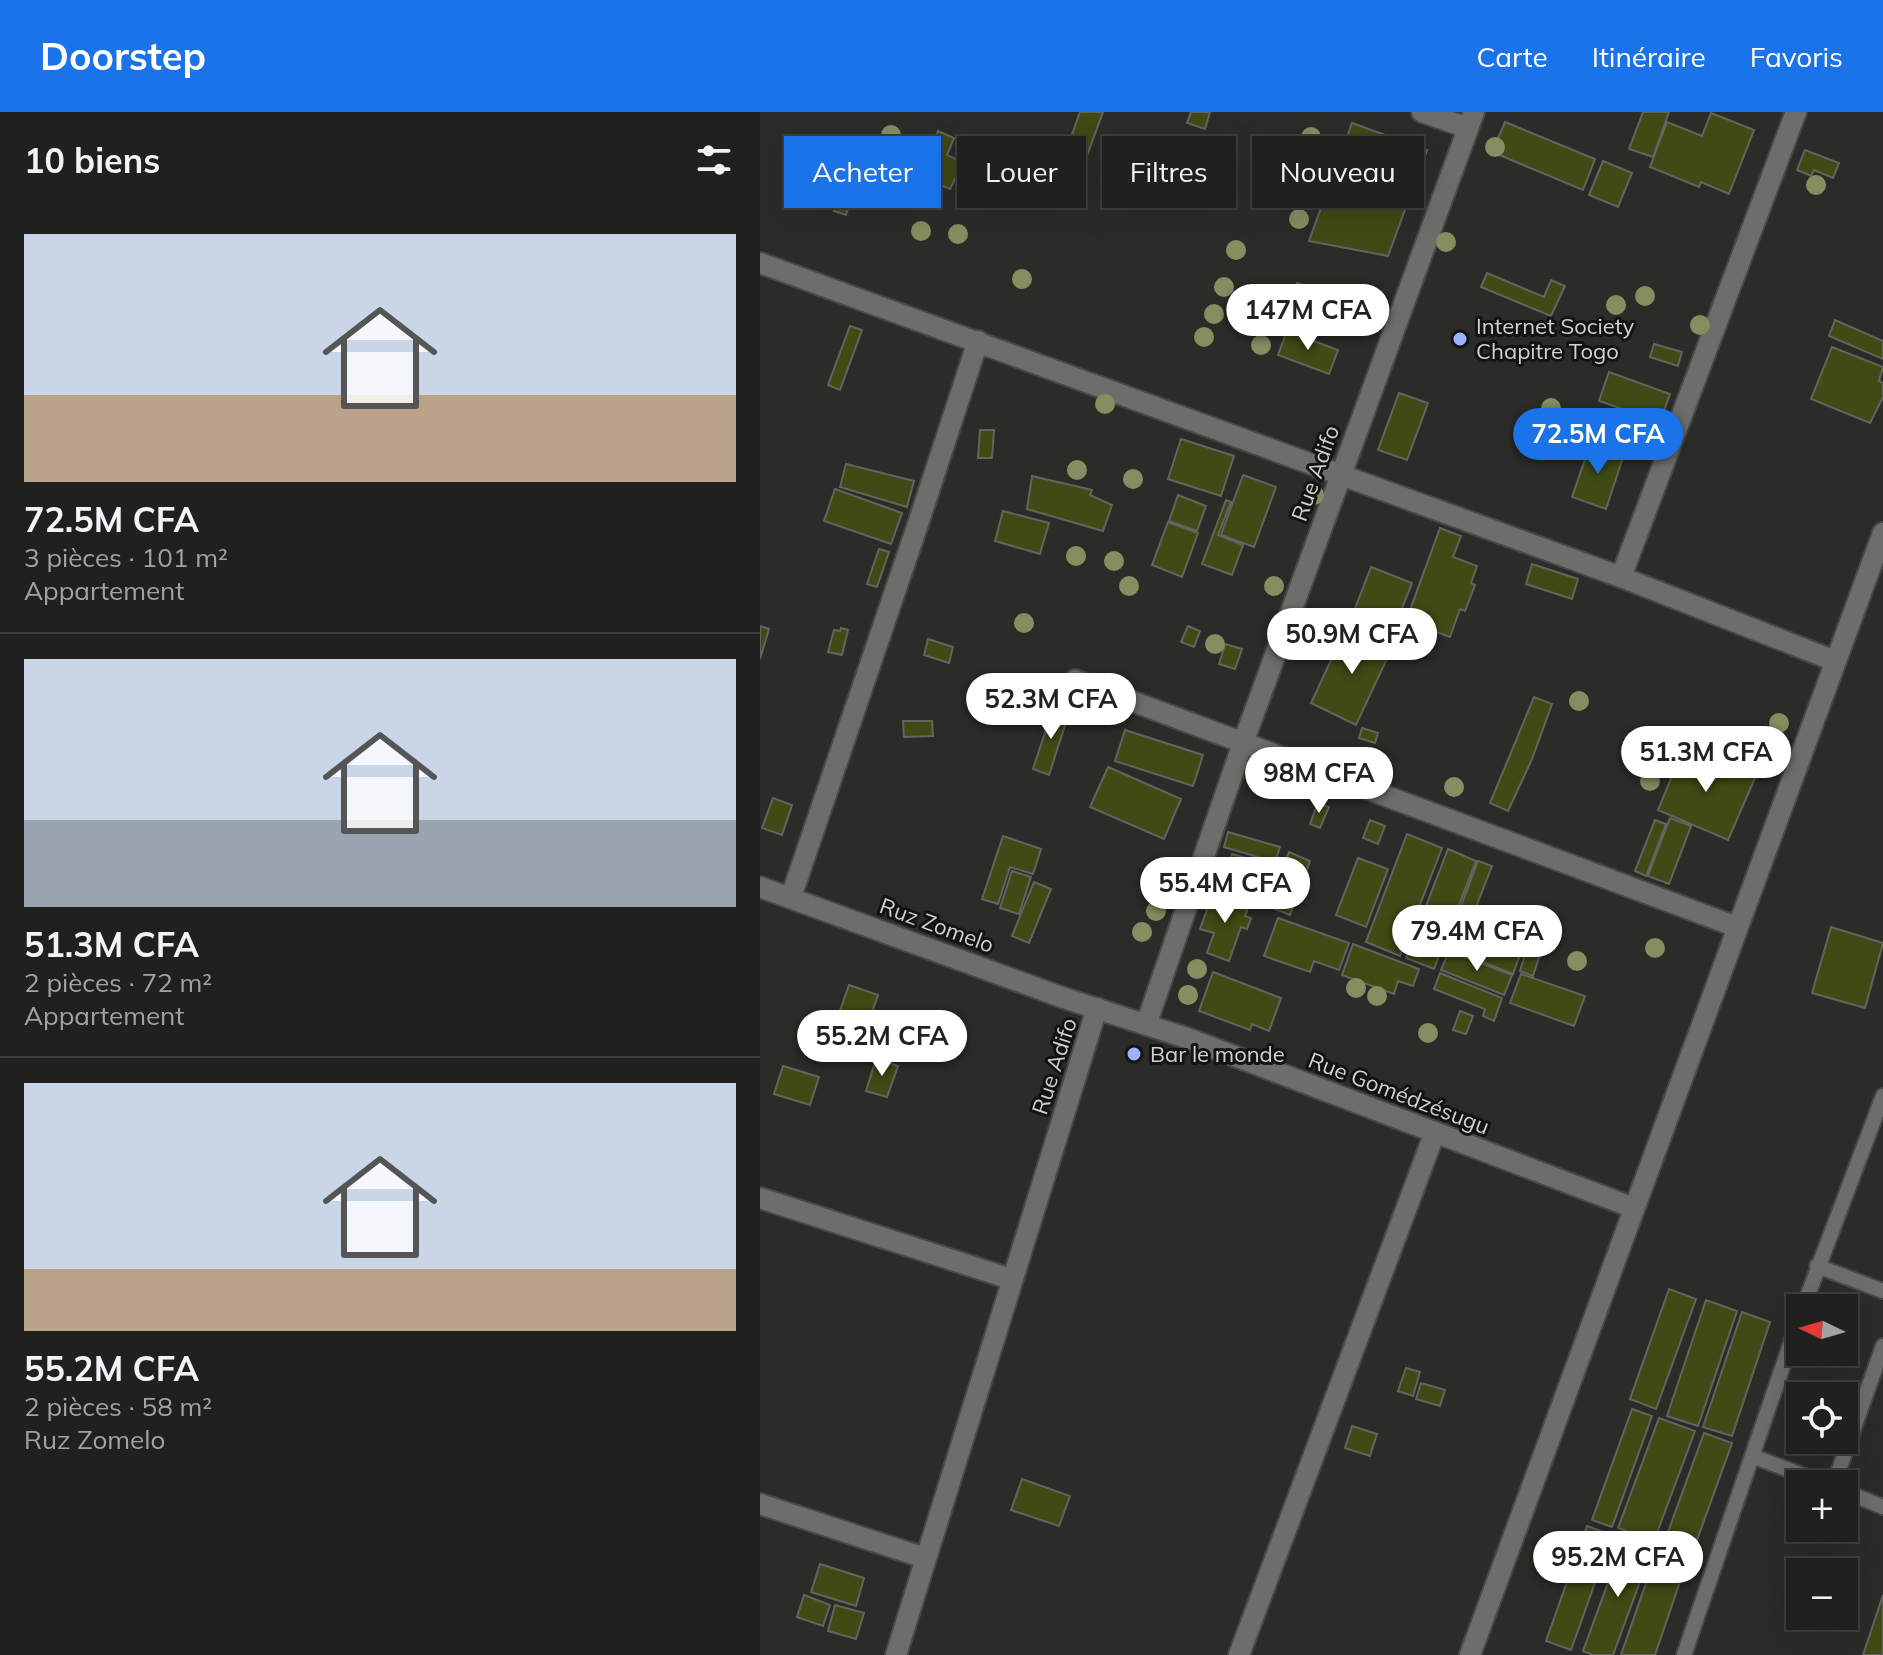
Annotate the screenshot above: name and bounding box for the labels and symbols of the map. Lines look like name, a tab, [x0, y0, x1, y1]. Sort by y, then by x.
pin: 147M CFA	[1225, 284, 1391, 352]
place label: Internet Society Chapitre Togo	[1476, 312, 1635, 365]
marker: Internet Society Chapitre Togo	[1451, 330, 1469, 348]
pin: 72.5M CFA	[1506, 408, 1690, 476]
street label: Rue Adifo	[1285, 421, 1345, 525]
pin: 50.9M CFA	[1260, 608, 1444, 676]
pin: 52.3M CFA	[959, 673, 1143, 741]
pin: 51.3M CFA	[1614, 726, 1798, 794]
pin: 98M CFA	[1245, 747, 1393, 815]
pin: 55.4M CFA	[1133, 857, 1317, 925]
street label: Ruz Zomelo	[876, 891, 998, 959]
pin: 79.4M CFA	[1385, 905, 1569, 973]
pin: 55.2M CFA	[790, 1010, 974, 1078]
street label: Rue Adifo	[1025, 1014, 1083, 1118]
place label: Bar le monde	[1150, 1040, 1285, 1068]
marker: Bar le monde	[1125, 1045, 1143, 1063]
street label: Rue Gomédzésugu	[1305, 1046, 1493, 1140]
north arrow	[1786, 1294, 1858, 1366]
pin: 95.2M CFA	[1526, 1531, 1710, 1599]

